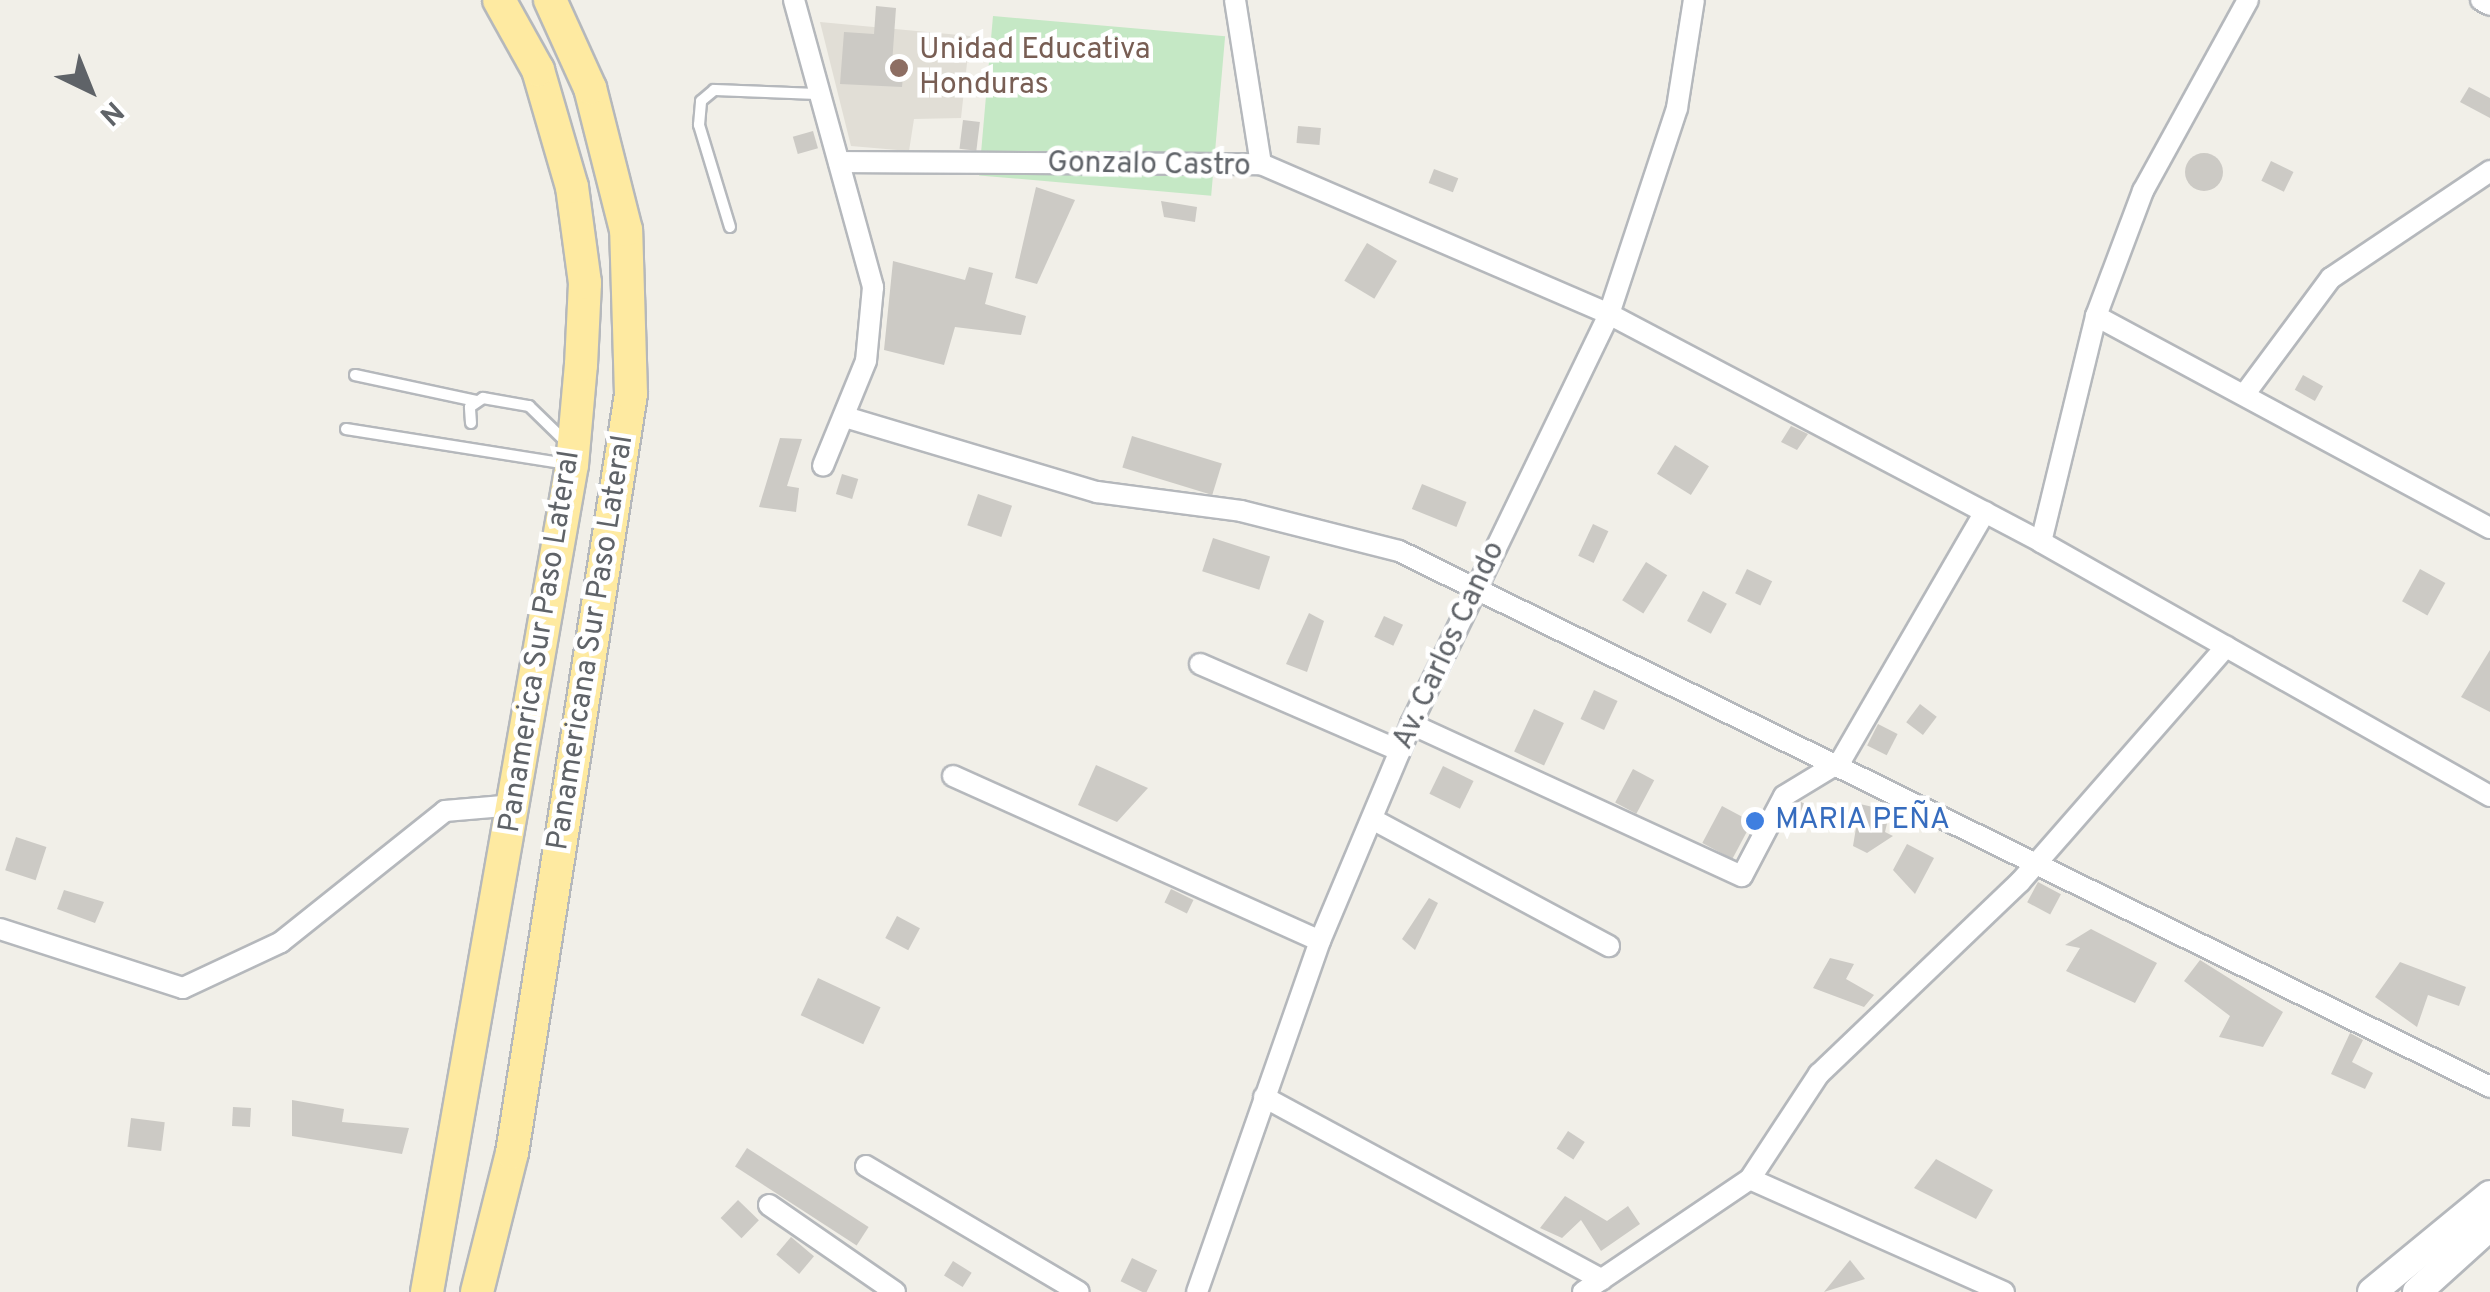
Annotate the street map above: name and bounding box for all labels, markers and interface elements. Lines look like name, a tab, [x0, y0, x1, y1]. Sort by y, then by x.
place label: Unidad Educativa Honduras	[919, 33, 1151, 104]
north arrow	[40, 40, 140, 140]
marker: Unidad Educativa Honduras	[888, 57, 910, 79]
text: N	[91, 92, 130, 132]
street label: Gonzalo Castro	[1047, 146, 1251, 186]
street label: Panamericana Sur Paso Lateral	[541, 433, 643, 853]
street label: Panamerica Sur Paso Lateral	[493, 448, 589, 836]
street label: Av. Carlos Cando	[1386, 536, 1514, 756]
place label: MARIA PEÑA	[1775, 803, 1951, 839]
marker: MARIA PEÑA	[1744, 810, 1766, 832]

